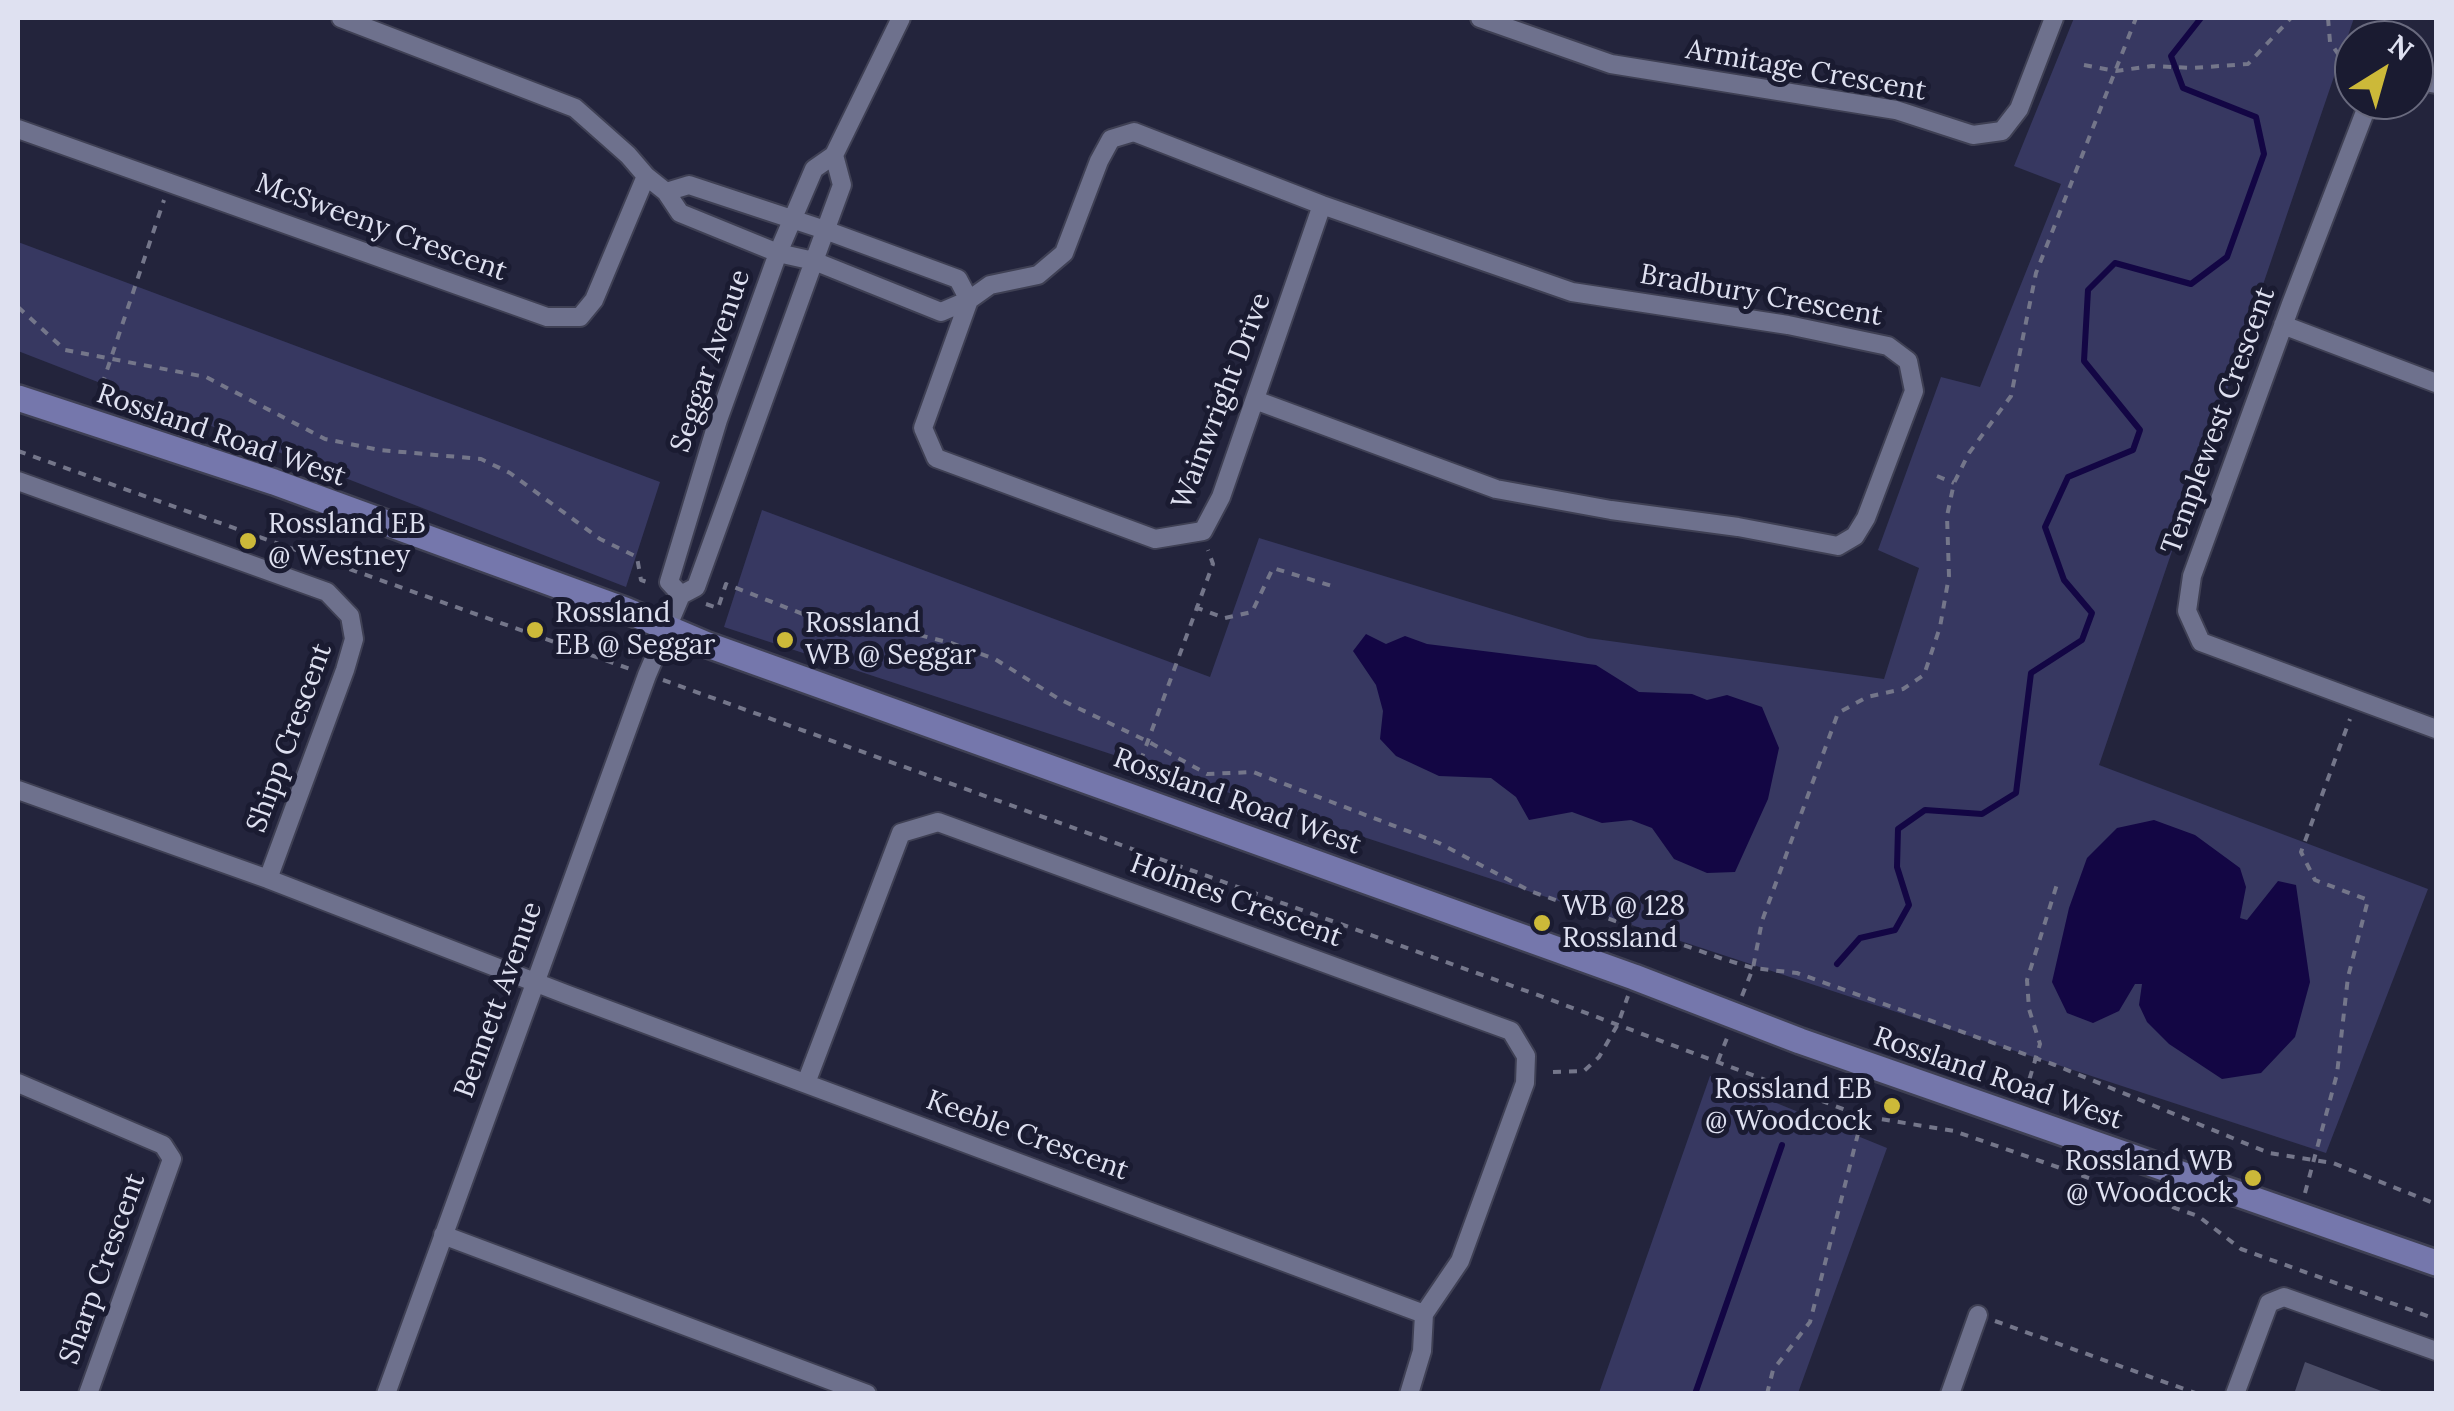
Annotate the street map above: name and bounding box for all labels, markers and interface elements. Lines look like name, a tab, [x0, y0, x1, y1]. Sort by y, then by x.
north arrow	[2334, 20, 2434, 120]
text: N	[2381, 27, 2420, 69]
street label: Armitage Crescent	[1683, 33, 1929, 109]
street label: McSweeny Crescent	[251, 167, 511, 289]
street label: Bradbury Crescent	[1637, 258, 1885, 334]
street label: Seggar Avenue	[664, 265, 758, 457]
street label: Templewest Crescent	[2155, 283, 2283, 559]
street label: Wainwright Drive	[1165, 288, 1279, 514]
street label: Rossland Road West	[92, 378, 350, 494]
place label: Rossland EB @ Westney	[268, 508, 426, 574]
marker: Rossland EB @ Westney	[237, 530, 259, 552]
place label: Rossland EB @ Seggar	[555, 597, 715, 663]
place label: Rossland WB @ Seggar	[805, 607, 976, 673]
marker: Rossland EB @ Seggar	[524, 619, 546, 641]
marker: Rossland WB @ Seggar	[774, 629, 796, 651]
street label: Shipp Crescent	[240, 639, 340, 837]
street label: Rossland Road West	[1109, 742, 1365, 862]
street label: Holmes Crescent	[1126, 847, 1346, 955]
place label: WB @ 128 Rossland	[1562, 890, 1685, 956]
street label: Bennett Avenue	[448, 898, 550, 1102]
marker: WB @ 128 Rossland	[1531, 912, 1553, 934]
street label: Rossland Road West	[1869, 1021, 2127, 1137]
place label: Rossland EB @ Woodcock	[1705, 1073, 1872, 1139]
street label: Keeble Crescent	[921, 1084, 1133, 1188]
marker: Rossland EB @ Woodcock	[1881, 1095, 1903, 1117]
place label: Rossland WB @ Woodcock	[2065, 1145, 2233, 1211]
marker: Rossland WB @ Woodcock	[2242, 1167, 2264, 1189]
street label: Sharp Crescent	[53, 1169, 153, 1369]

